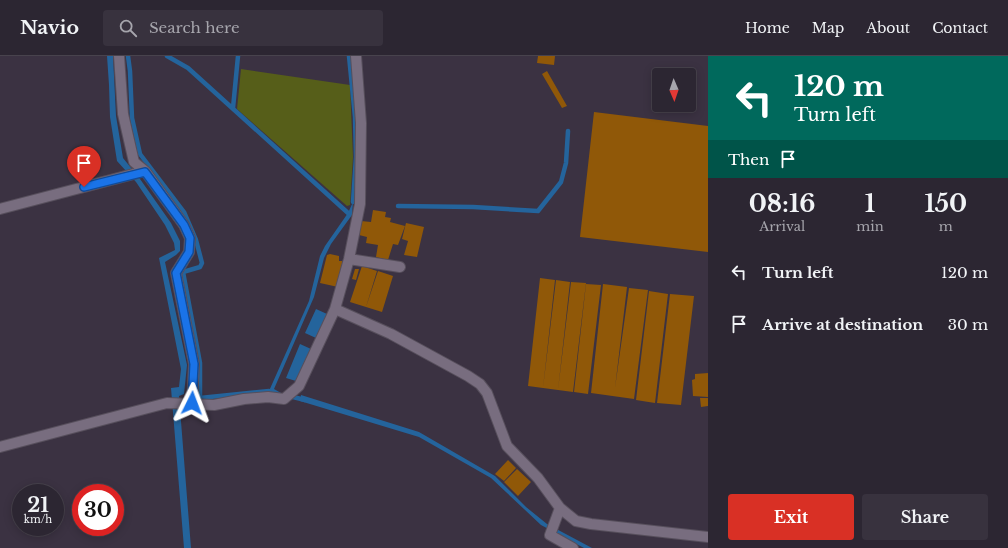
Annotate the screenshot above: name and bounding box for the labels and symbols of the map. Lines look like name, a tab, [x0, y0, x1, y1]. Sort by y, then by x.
north arrow	[652, 68, 696, 112]
pin	[67, 146, 101, 187]
position arrow	[171, 382, 213, 424]
speed limit sign: 30	[72, 484, 124, 536]

